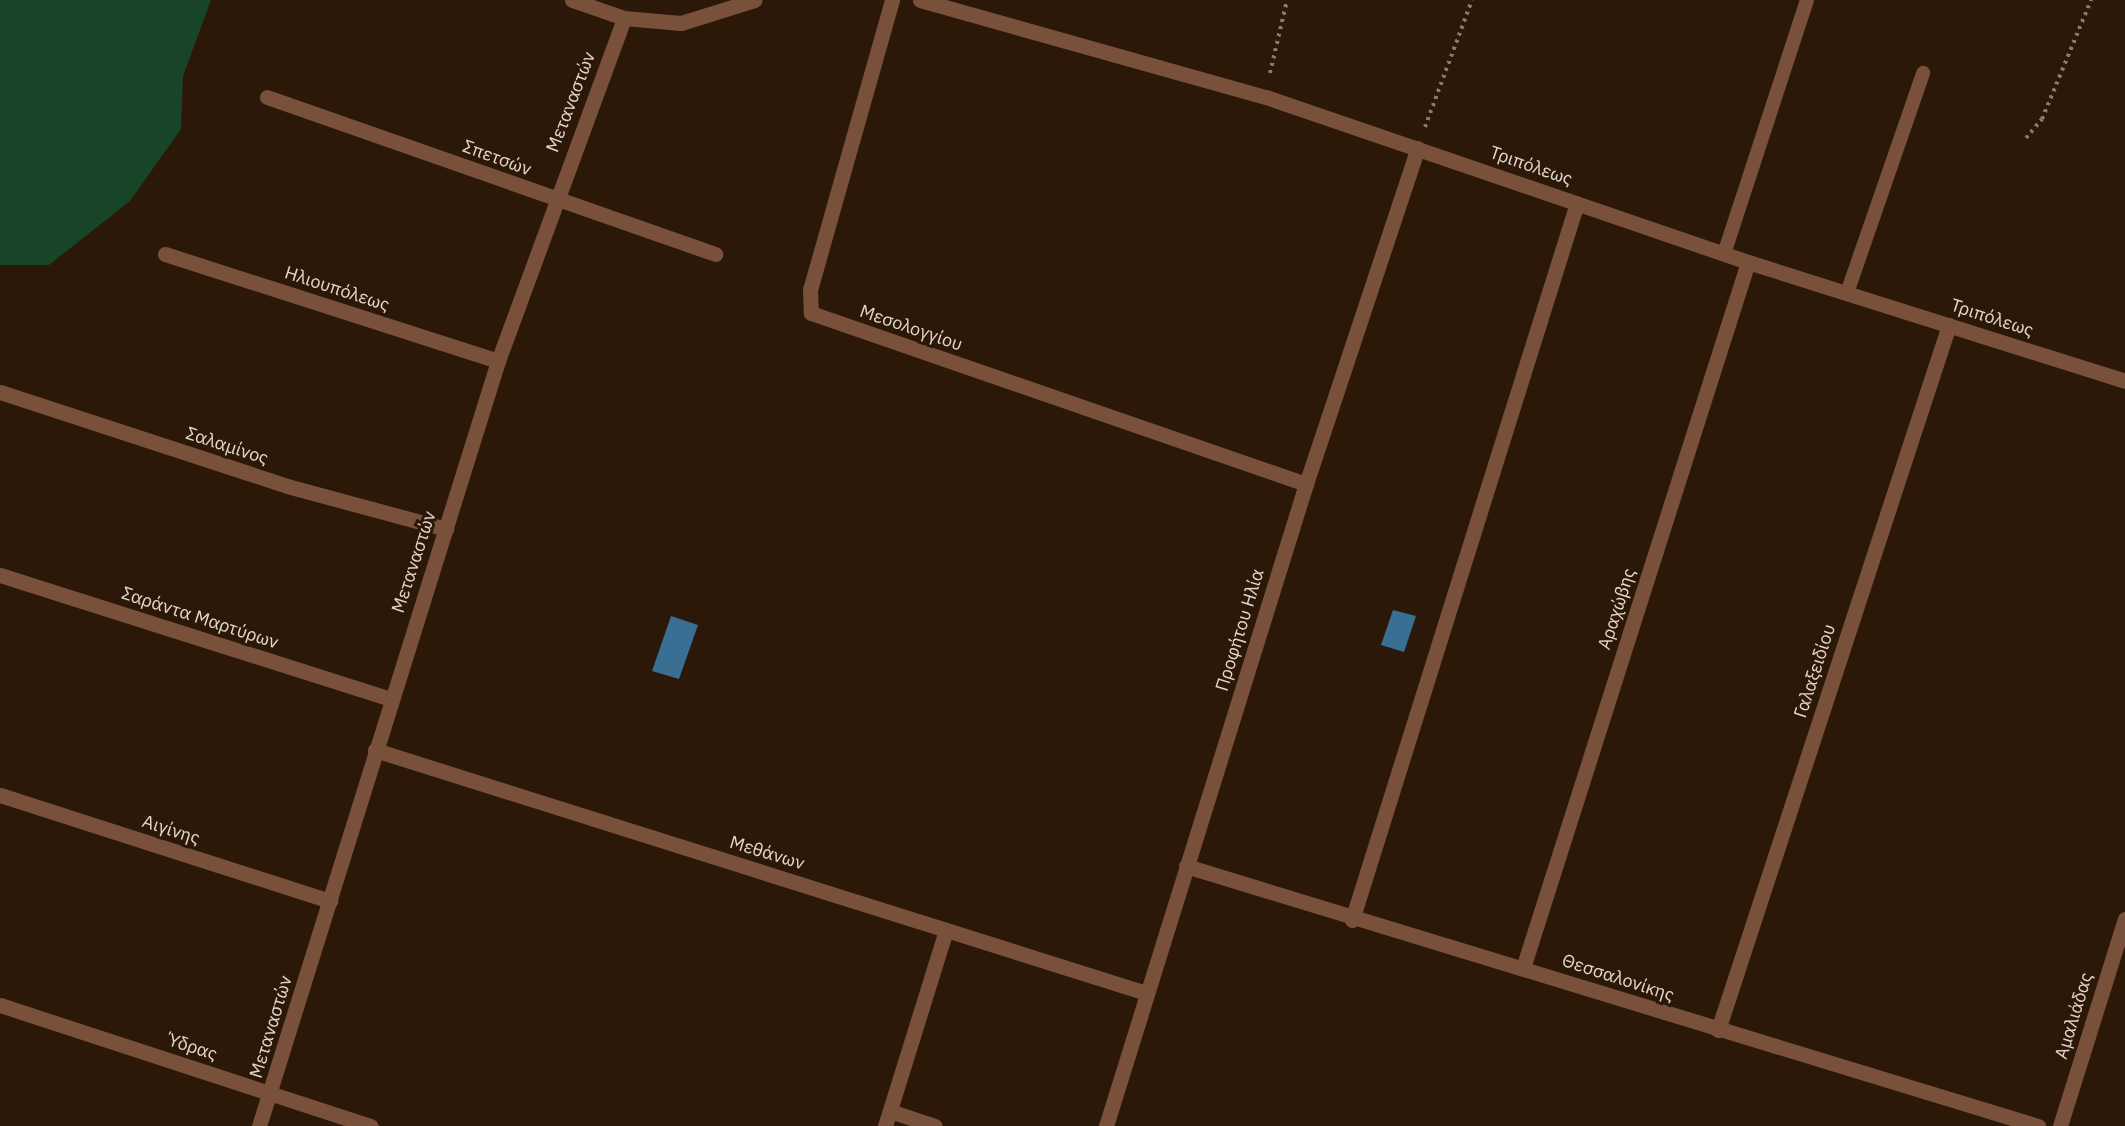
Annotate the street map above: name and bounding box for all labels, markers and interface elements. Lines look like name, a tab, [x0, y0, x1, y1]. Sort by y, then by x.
street label: Μεταναστών	[542, 49, 600, 155]
street label: Σπετσών	[460, 136, 534, 180]
street label: Τριπόλεως	[1487, 142, 1575, 190]
street label: Ηλιουπόλεως	[282, 262, 392, 316]
street label: Τριπόλεως	[1948, 294, 2036, 342]
street label: Μεσολογγίου	[857, 300, 965, 356]
street label: Σαλαμίνος	[183, 423, 271, 469]
street label: Μεταναστών	[387, 508, 441, 616]
street label: Προφήτου Ηλία	[1211, 566, 1269, 694]
street label: Αραχώβης	[1594, 566, 1640, 652]
street label: Σαράντα Μαρτύρων	[119, 582, 281, 654]
street label: Γαλαξειδίου	[1790, 621, 1840, 721]
street label: Αιγίνης	[139, 811, 203, 849]
street label: Μεθάνων	[727, 831, 807, 875]
street label: Θεσσαλονίκης	[1559, 950, 1677, 1006]
street label: Αμαλιάδας	[2051, 970, 2097, 1062]
street label: Μεταναστών	[245, 973, 297, 1081]
street label: Ύδρας	[164, 1029, 220, 1065]

